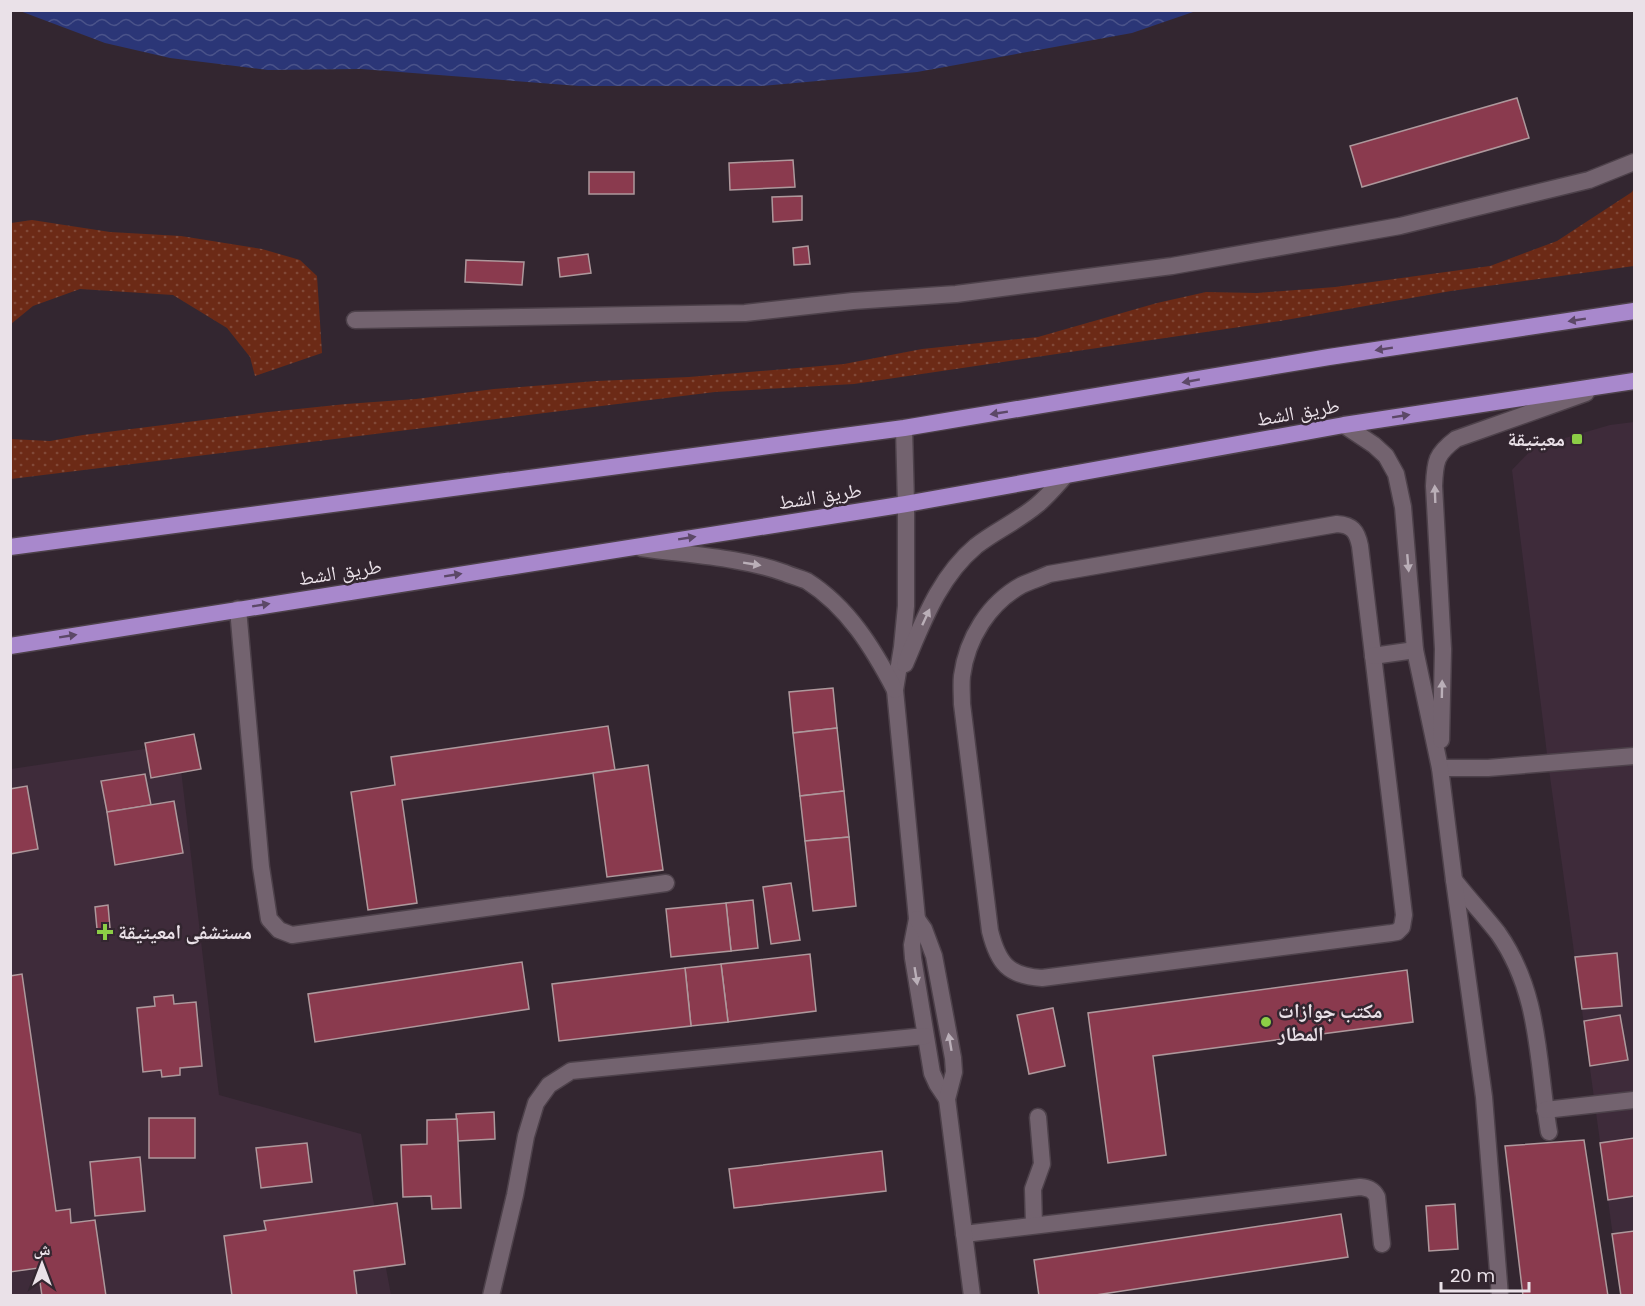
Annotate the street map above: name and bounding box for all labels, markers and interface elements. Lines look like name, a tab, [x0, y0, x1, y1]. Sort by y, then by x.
one-way arrow	[1567, 315, 1586, 324]
one-way arrow	[1374, 345, 1393, 354]
one-way arrow	[1182, 376, 1201, 385]
street label: طريق الشط	[1254, 391, 1342, 433]
one-way arrow	[989, 408, 1008, 417]
one-way arrow	[1392, 412, 1411, 421]
place label: معيتيقة	[1507, 425, 1565, 453]
marker: معيتيقة	[1570, 432, 1584, 446]
street label: طريق الشط	[776, 476, 864, 516]
one-way arrow	[1430, 484, 1439, 503]
one-way arrow	[678, 534, 697, 543]
street label: طريق الشط	[296, 552, 384, 592]
one-way arrow	[1403, 554, 1413, 573]
one-way arrow	[742, 560, 761, 569]
one-way arrow	[444, 570, 463, 579]
one-way arrow	[251, 601, 270, 610]
one-way arrow	[921, 608, 930, 625]
one-way arrow	[59, 632, 78, 641]
one-way arrow	[1437, 679, 1447, 698]
place label: مستشفى امعيتيقة	[118, 918, 252, 946]
marker: مستشفى امعيتيقة	[96, 923, 114, 941]
one-way arrow	[911, 967, 920, 986]
place label: مكتب جوازات المطار	[1277, 997, 1382, 1048]
marker: مكتب جوازات المطار	[1259, 1015, 1273, 1029]
one-way arrow	[945, 1032, 954, 1051]
north arrow	[12, 1234, 72, 1294]
text: ش	[34, 1238, 51, 1261]
scale bar	[1441, 1255, 1530, 1293]
text: 20 m	[1450, 1263, 1495, 1288]

